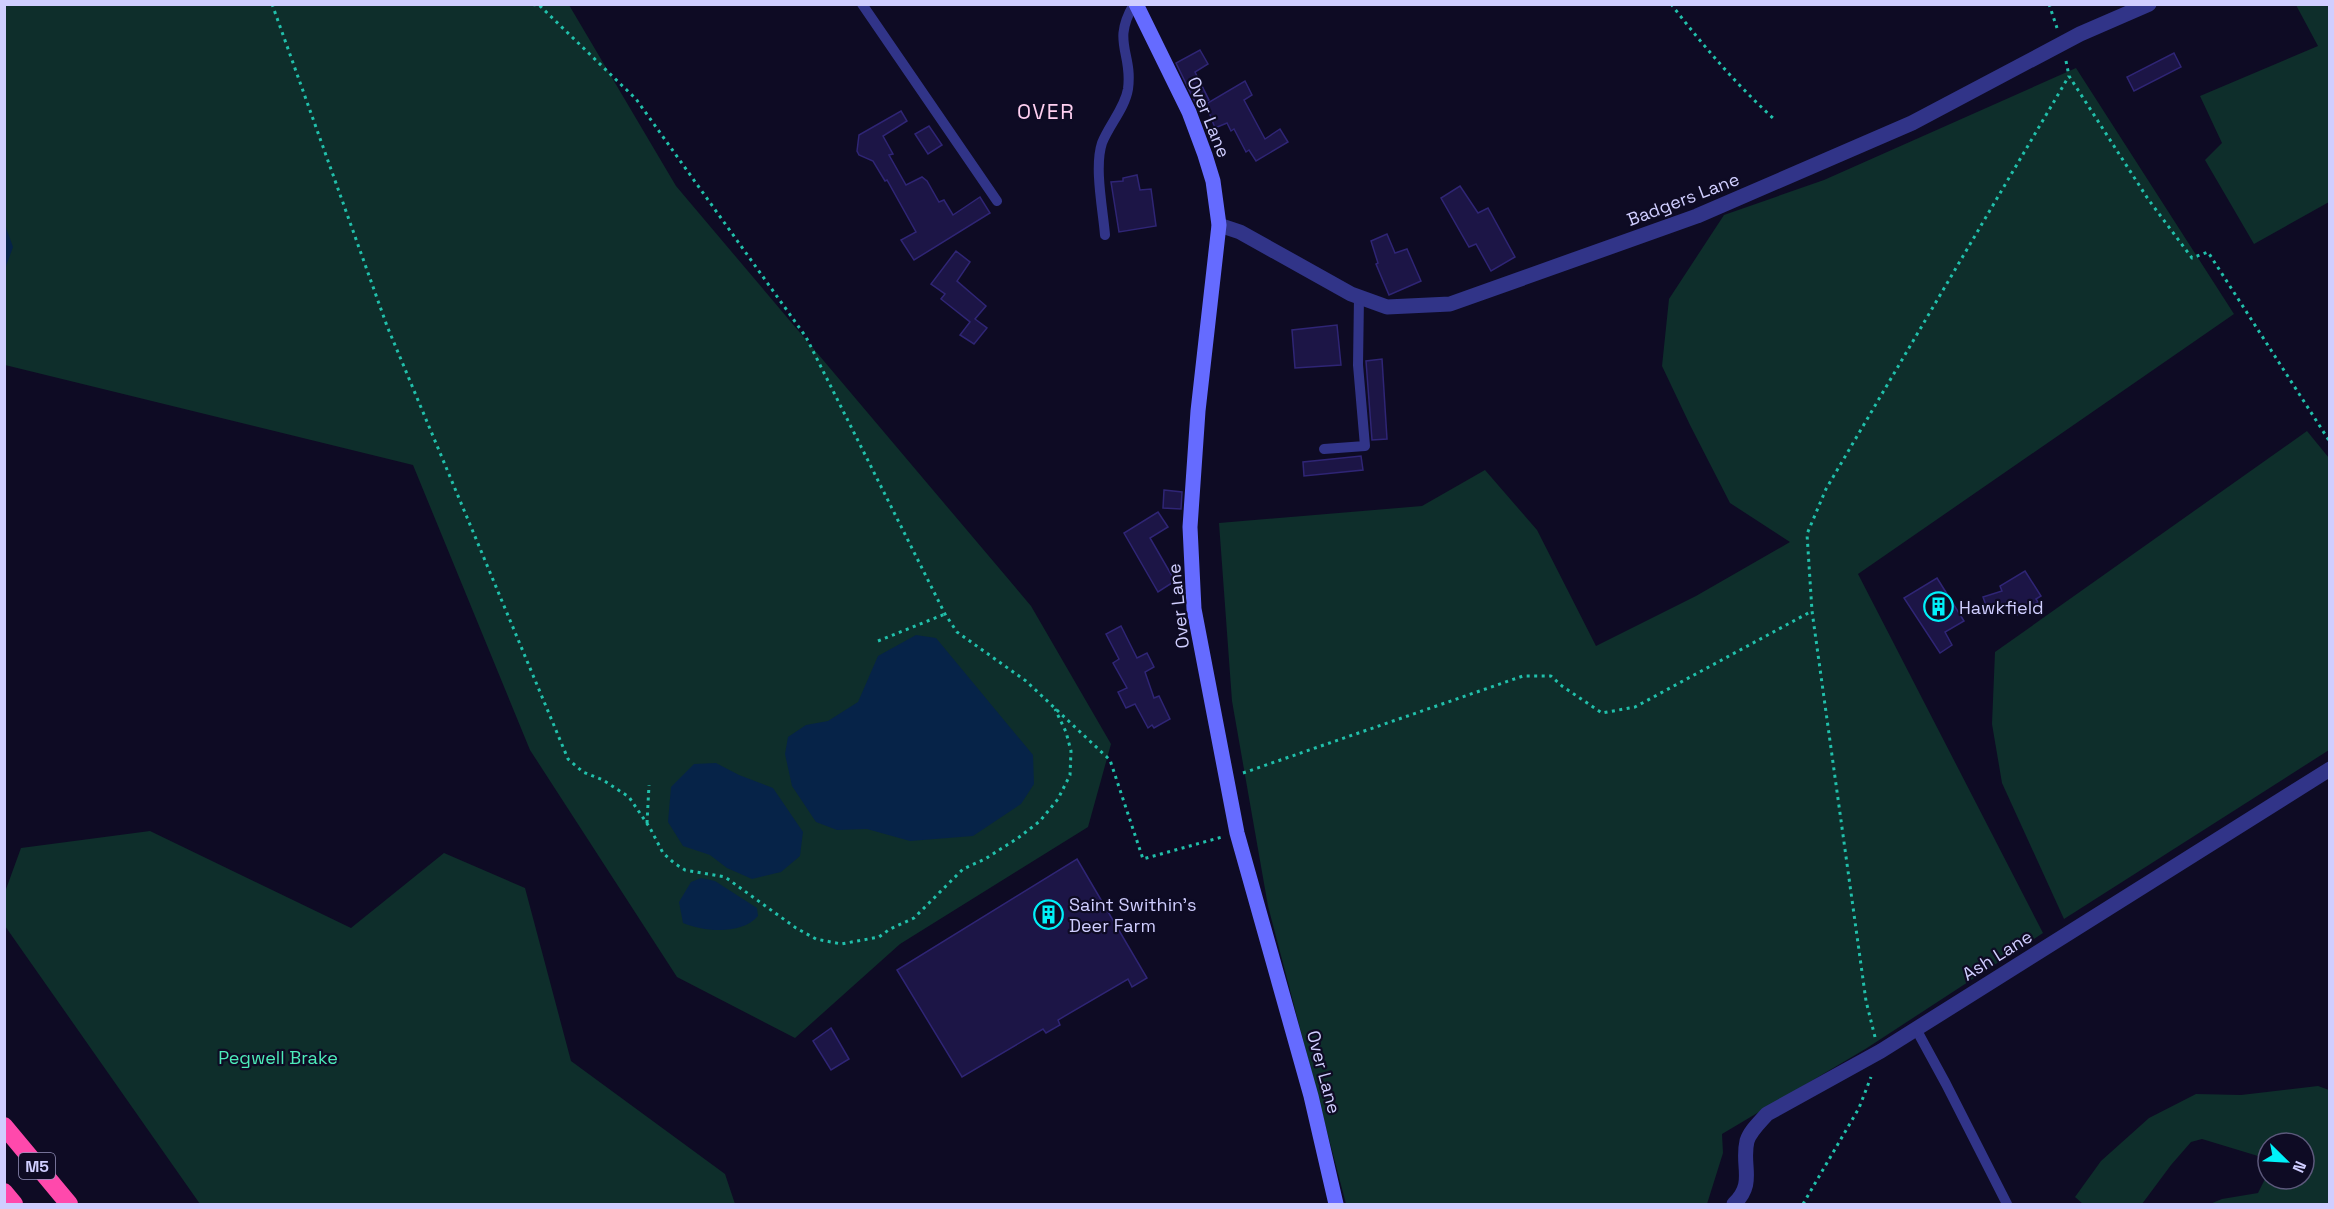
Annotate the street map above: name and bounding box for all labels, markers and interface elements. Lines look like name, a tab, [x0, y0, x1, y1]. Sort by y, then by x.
street label: Over Lane	[1182, 73, 1236, 161]
district label: OVER	[1017, 98, 1075, 125]
street label: Badgers Lane	[1624, 167, 1742, 231]
street label: Over Lane	[1162, 562, 1194, 650]
building icon: Hawkfield	[1922, 591, 1954, 623]
place label: Hawkfield	[1959, 596, 2044, 619]
place label: Saint Swithin's Deer Farm	[1069, 893, 1197, 937]
building icon: Saint Swithin's Deer Farm	[1032, 898, 1064, 930]
street label: Ash Lane	[1958, 924, 2036, 986]
street label: Over Lane	[1302, 1028, 1346, 1116]
park label: Pegwell Brake	[218, 1046, 338, 1069]
north arrow	[2256, 1131, 2316, 1191]
road number: M5	[19, 1153, 55, 1179]
text: N	[2287, 1158, 2311, 1176]

